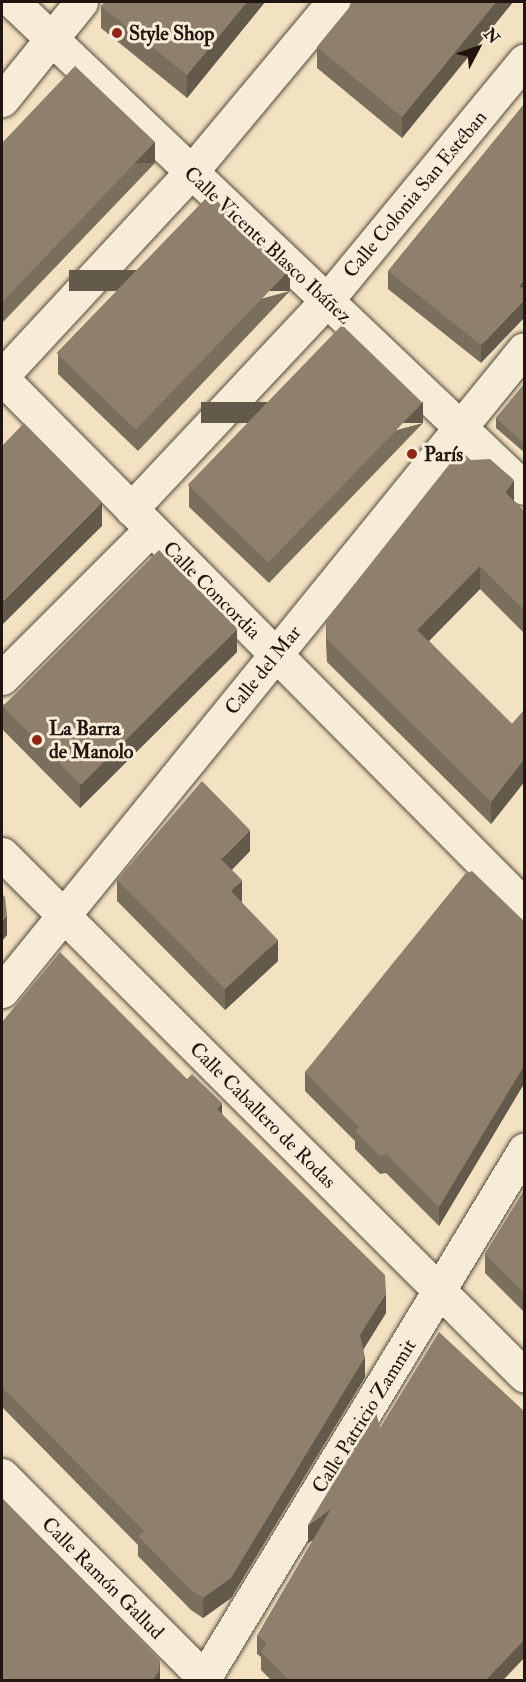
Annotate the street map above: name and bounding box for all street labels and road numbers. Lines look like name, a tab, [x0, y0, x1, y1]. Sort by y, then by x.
street label: Calle Colonia San Estéban	[338, 106, 492, 282]
street label: Calle Vicente Blasco Ibáñez	[179, 161, 357, 329]
street label: Calle Concordia	[158, 536, 266, 644]
street label: Calle del Mar	[220, 620, 306, 720]
street label: Calle Caballero de Rodas	[185, 1037, 341, 1193]
street label: Calle Patricio Zammit	[307, 1335, 421, 1497]
street label: Calle Ramón Gallud	[37, 1512, 169, 1644]

